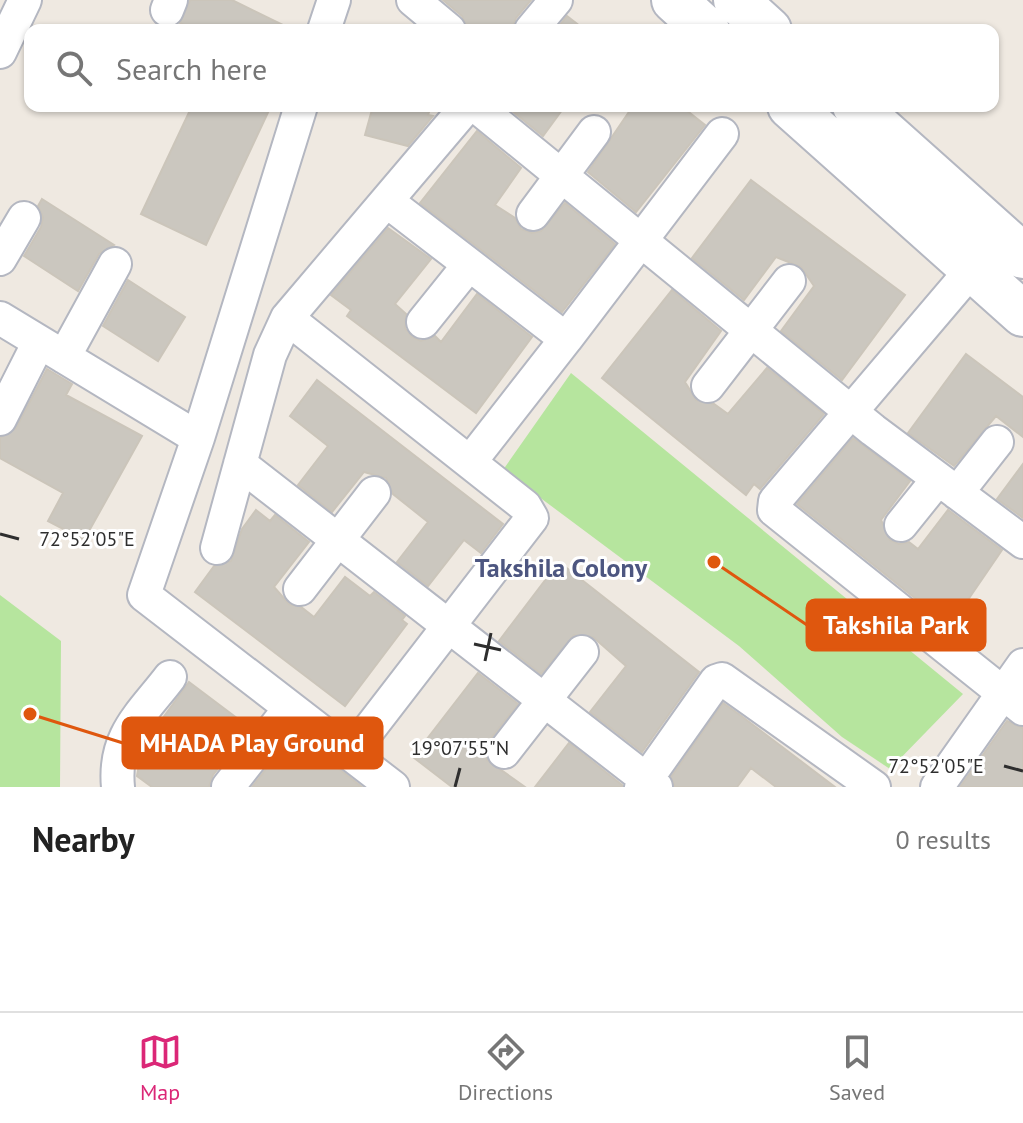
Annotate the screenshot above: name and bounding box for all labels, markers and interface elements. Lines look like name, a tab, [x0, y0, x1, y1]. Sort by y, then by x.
search box	[24, 24, 999, 112]
icon: search	[52, 46, 96, 90]
text: Search here	[116, 49, 267, 88]
text: 72°52'05"E	[39, 526, 135, 552]
district label: Takshila Colony	[475, 551, 648, 584]
callout: Takshila Park	[807, 600, 985, 650]
text: Takshila Park	[823, 608, 969, 641]
callout: MHADA Play Ground	[123, 718, 382, 768]
text: MHADA Play Ground	[140, 726, 364, 759]
text: 19°07'55"N	[411, 735, 509, 761]
text: 72°52'05"E	[888, 753, 984, 779]
text: Nearby	[32, 817, 134, 861]
text: 0 results	[896, 823, 991, 856]
tab: Map	[138, 1030, 182, 1106]
tab: Directions	[458, 1030, 553, 1106]
tab: Saved	[829, 1030, 885, 1106]

